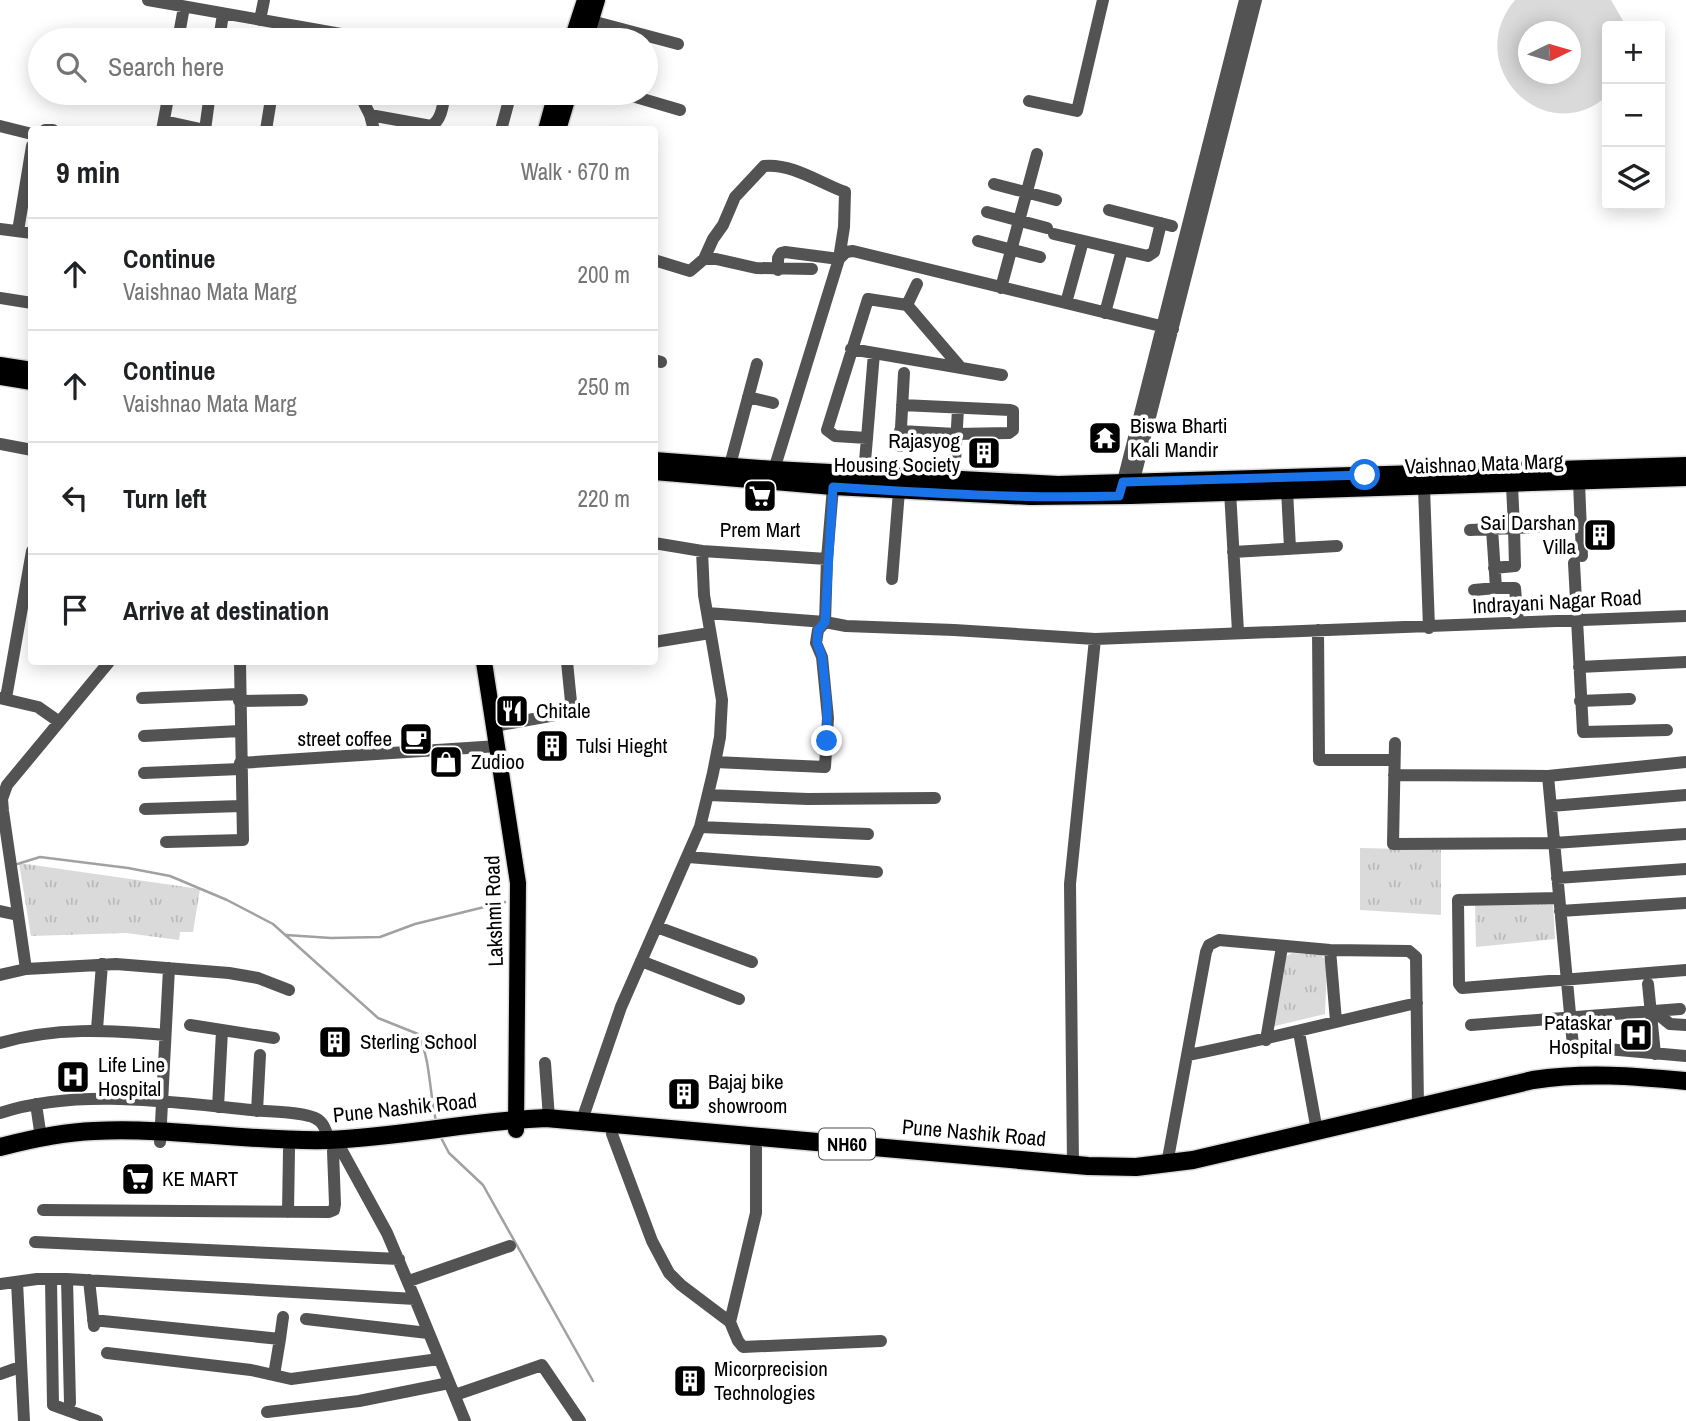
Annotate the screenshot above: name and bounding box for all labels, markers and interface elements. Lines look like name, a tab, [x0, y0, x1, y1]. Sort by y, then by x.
north arrow	[1518, 21, 1581, 84]
map controls	[1602, 21, 1665, 210]
button: +	[1602, 21, 1665, 84]
search box	[28, 28, 658, 105]
icon: search	[52, 48, 90, 86]
text: Search here	[108, 49, 224, 84]
button: −	[1602, 84, 1665, 147]
button: layers	[1602, 147, 1665, 210]
text: 9 min	[56, 152, 120, 192]
text: Walk · 670 m	[521, 156, 630, 187]
text: Continue	[123, 241, 215, 276]
icon: ahead	[56, 255, 94, 293]
text: 200 m	[578, 259, 630, 290]
text: Vaishnao Mata Marg	[123, 276, 297, 307]
text: Continue	[123, 353, 215, 388]
icon: ahead	[56, 367, 94, 405]
text: 250 m	[578, 371, 630, 402]
text: Vaishnao Mata Marg	[123, 388, 297, 419]
place label: Biswa Bharti Kali Mandir	[1130, 411, 1228, 464]
temple icon: Biswa Bharti Kali Mandir	[1086, 419, 1124, 457]
place label: Rajasyog Housing Society	[834, 426, 960, 479]
building icon: Rajasyog Housing Society	[965, 434, 1003, 472]
street label: Vaishnao Mata Marg	[1404, 446, 1564, 481]
route start	[1349, 459, 1380, 490]
supermarket icon: Prem Mart	[741, 477, 779, 515]
icon: left	[56, 479, 94, 517]
text: Turn left	[123, 481, 207, 516]
text: 220 m	[578, 483, 630, 514]
place label: Sai Darshan Villa	[1480, 508, 1576, 561]
place label: Prem Mart	[720, 515, 800, 544]
building icon: Sai Darshan Villa	[1581, 516, 1619, 554]
street label: Indrayani Nagar Road	[1472, 583, 1642, 620]
icon: arrive	[56, 591, 94, 629]
text: Arrive at destination	[123, 593, 329, 628]
restaurant icon: Chitale	[493, 692, 531, 730]
place label: Chitale	[536, 696, 591, 725]
cafe icon: street coffee	[397, 720, 435, 758]
place label: street coffee	[298, 724, 392, 753]
route end	[811, 725, 842, 756]
building icon: Tulsi Hieght	[533, 727, 571, 765]
place label: Tulsi Hieght	[576, 731, 668, 760]
shop icon: Zudioo	[427, 743, 465, 781]
place label: Zudioo	[471, 747, 525, 776]
street label: Lakshmi Road	[477, 855, 510, 967]
place label: Pataskar Hospital	[1544, 1008, 1612, 1061]
hospital icon: Pataskar Hospital	[1617, 1016, 1655, 1054]
building icon: Sterling School	[316, 1023, 354, 1061]
place label: Sterling School	[360, 1027, 477, 1056]
place label: Life Line Hospital	[98, 1050, 165, 1103]
hospital icon: Life Line Hospital	[54, 1058, 92, 1096]
place label: Bajaj bike showroom	[708, 1067, 787, 1120]
building icon: Bajaj bike showroom	[665, 1075, 703, 1113]
street label: Pune Nashik Road	[332, 1086, 478, 1129]
street label: Pune Nashik Road	[901, 1112, 1047, 1153]
road number: NH60	[819, 1128, 875, 1160]
supermarket icon: KE MART	[119, 1160, 157, 1198]
place label: KE MART	[162, 1164, 239, 1193]
place label: Micorprecision Technologies	[714, 1354, 828, 1407]
building icon: Micorprecision Technologies	[671, 1362, 709, 1400]

